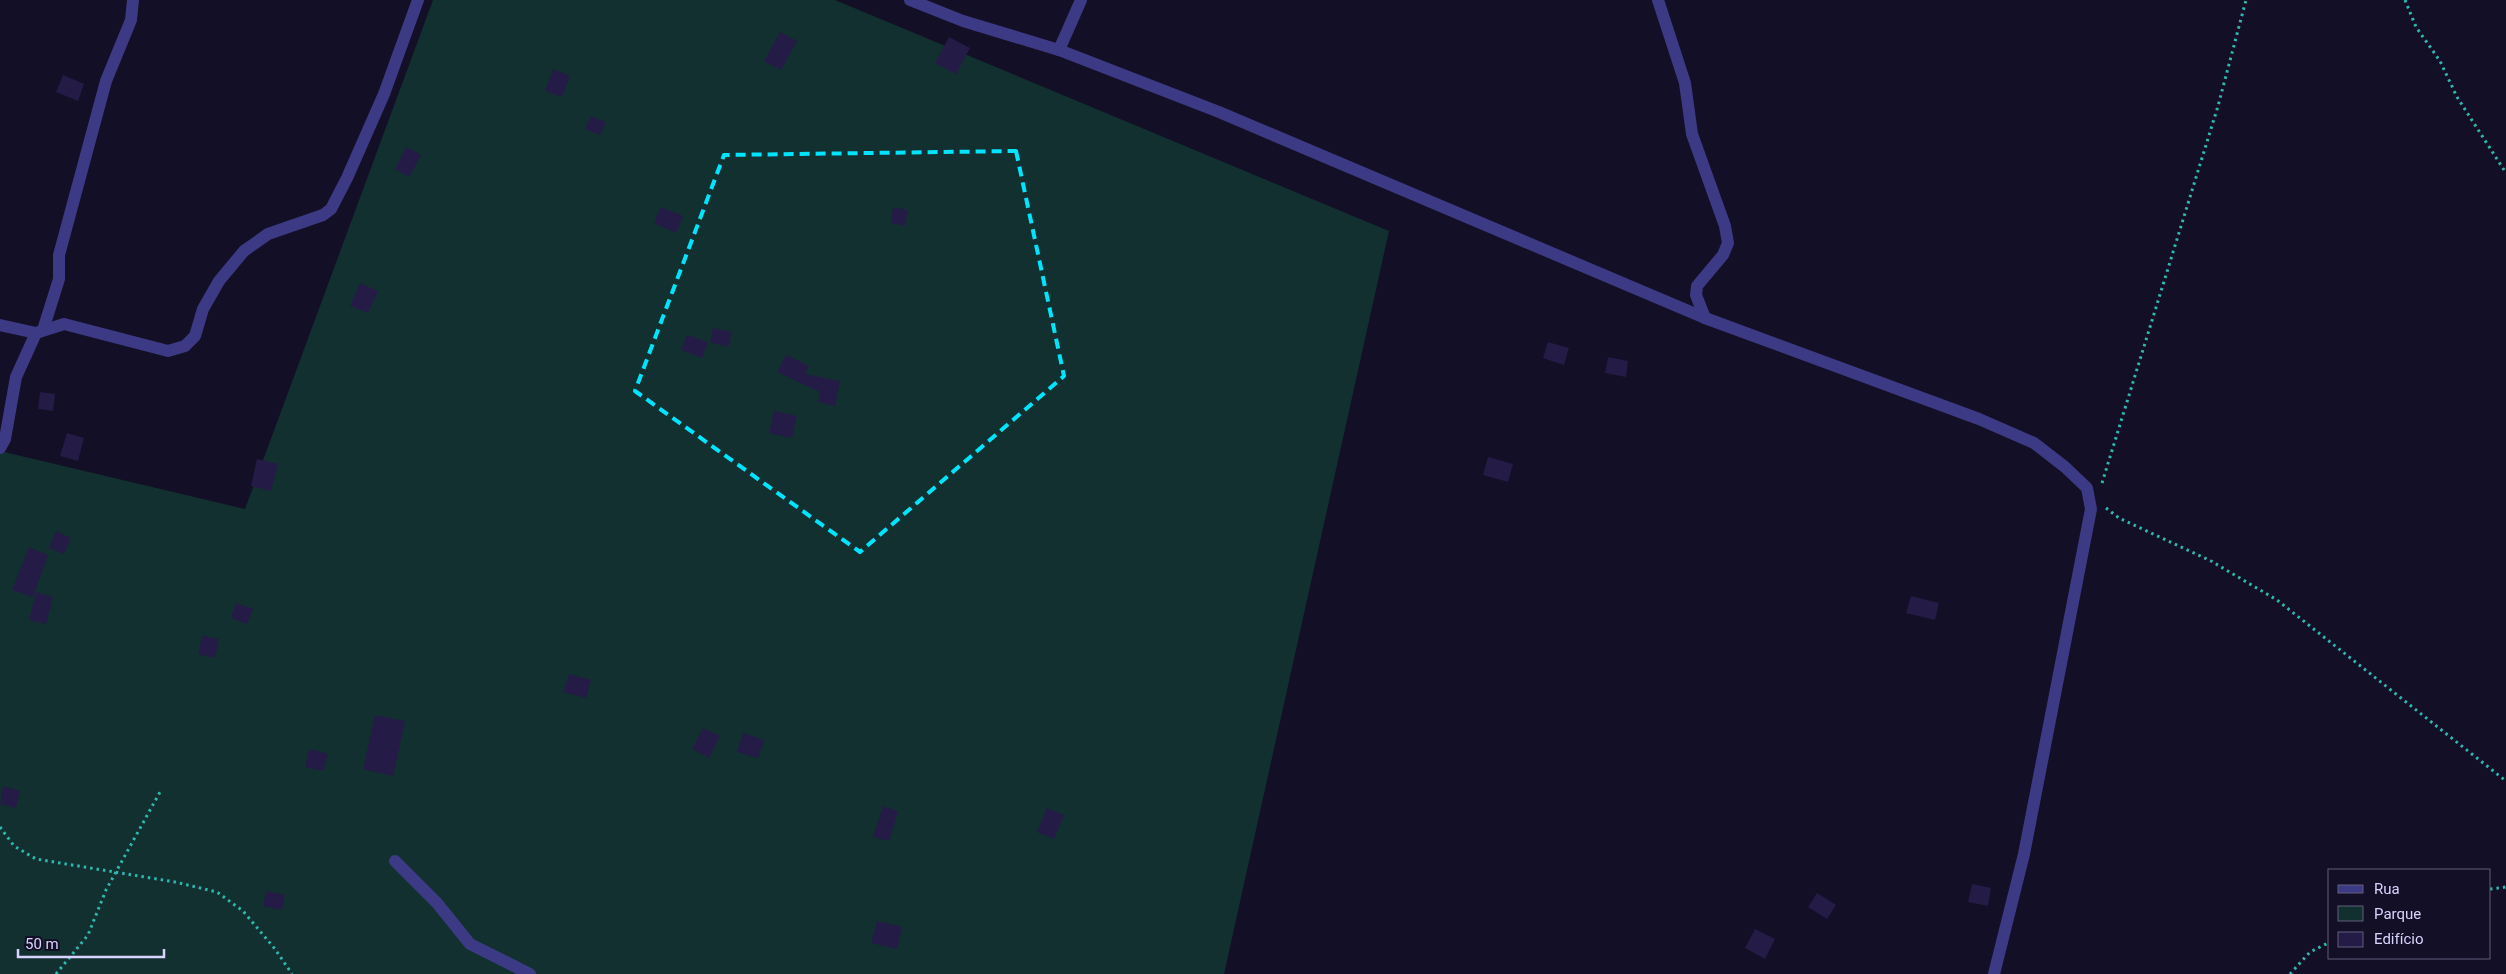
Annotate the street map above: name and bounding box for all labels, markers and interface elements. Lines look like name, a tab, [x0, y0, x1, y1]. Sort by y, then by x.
legend	[2328, 869, 2491, 959]
text: Rua	[2374, 880, 2400, 898]
text: Parque	[2374, 905, 2421, 923]
scale bar	[18, 926, 164, 958]
text: Edifício	[2374, 930, 2423, 948]
text: 50 m	[25, 935, 59, 953]

